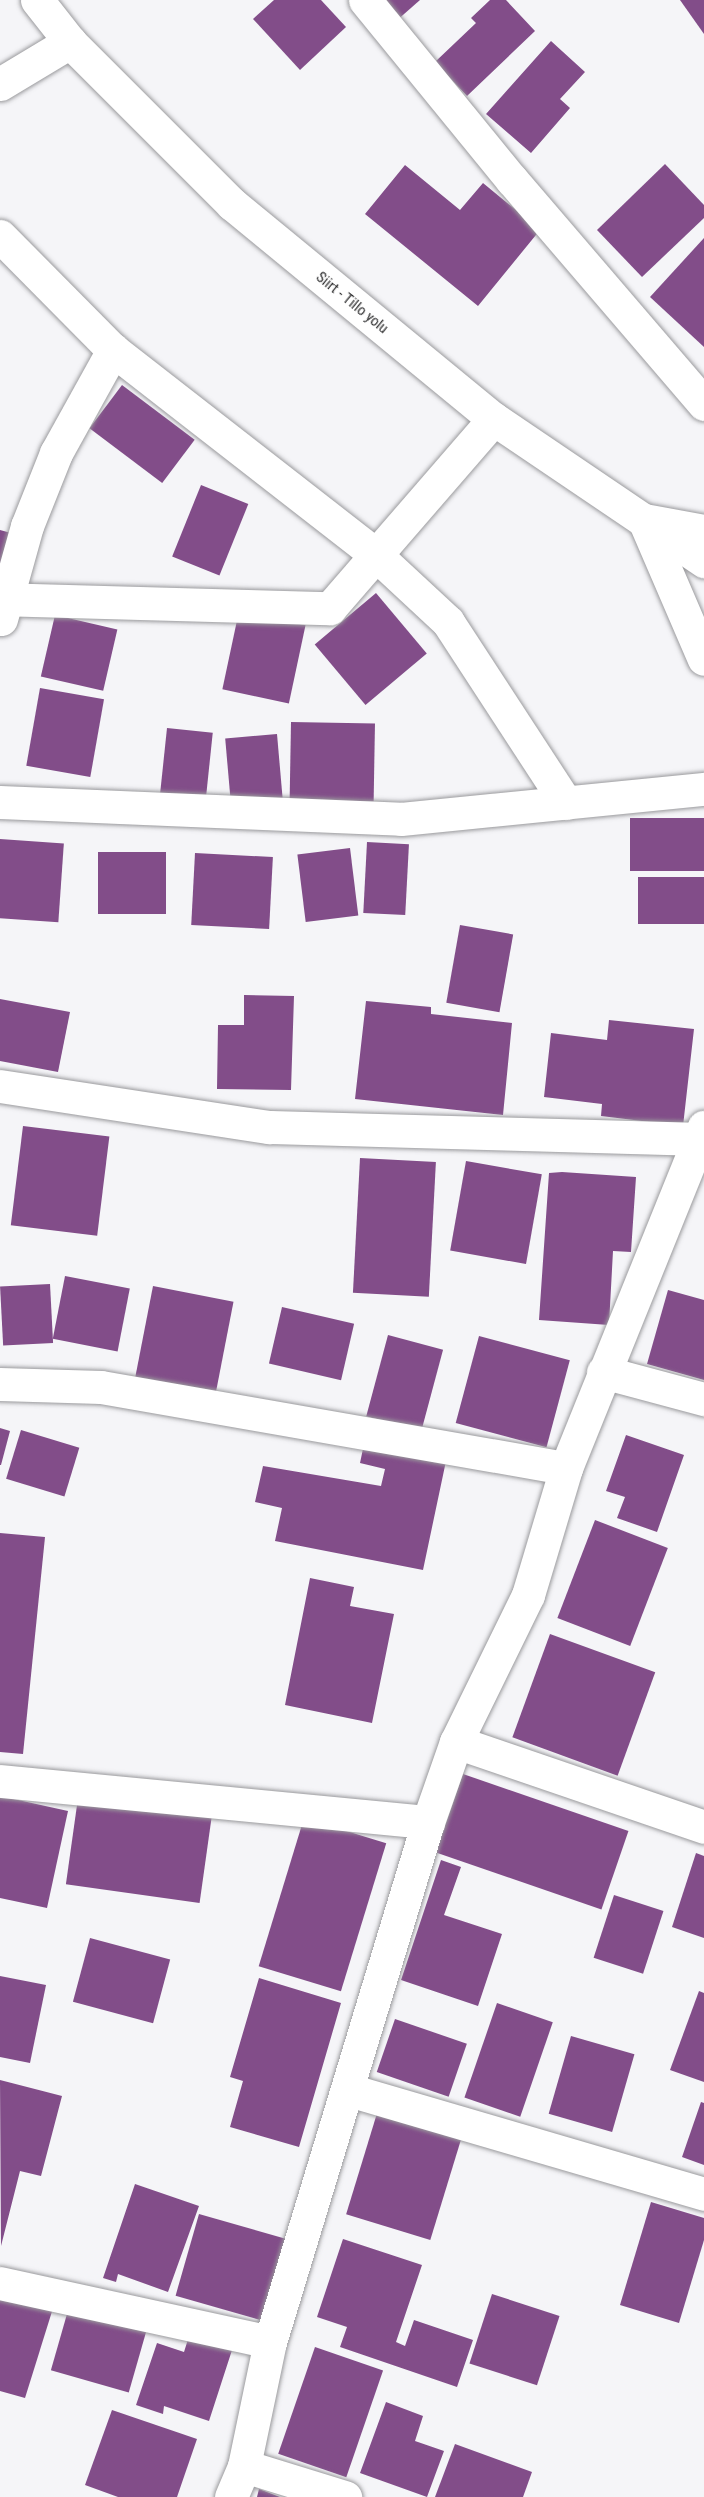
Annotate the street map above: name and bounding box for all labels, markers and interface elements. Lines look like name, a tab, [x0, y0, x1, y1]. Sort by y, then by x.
street label: Siirt - Tillo yolu	[312, 268, 392, 338]

